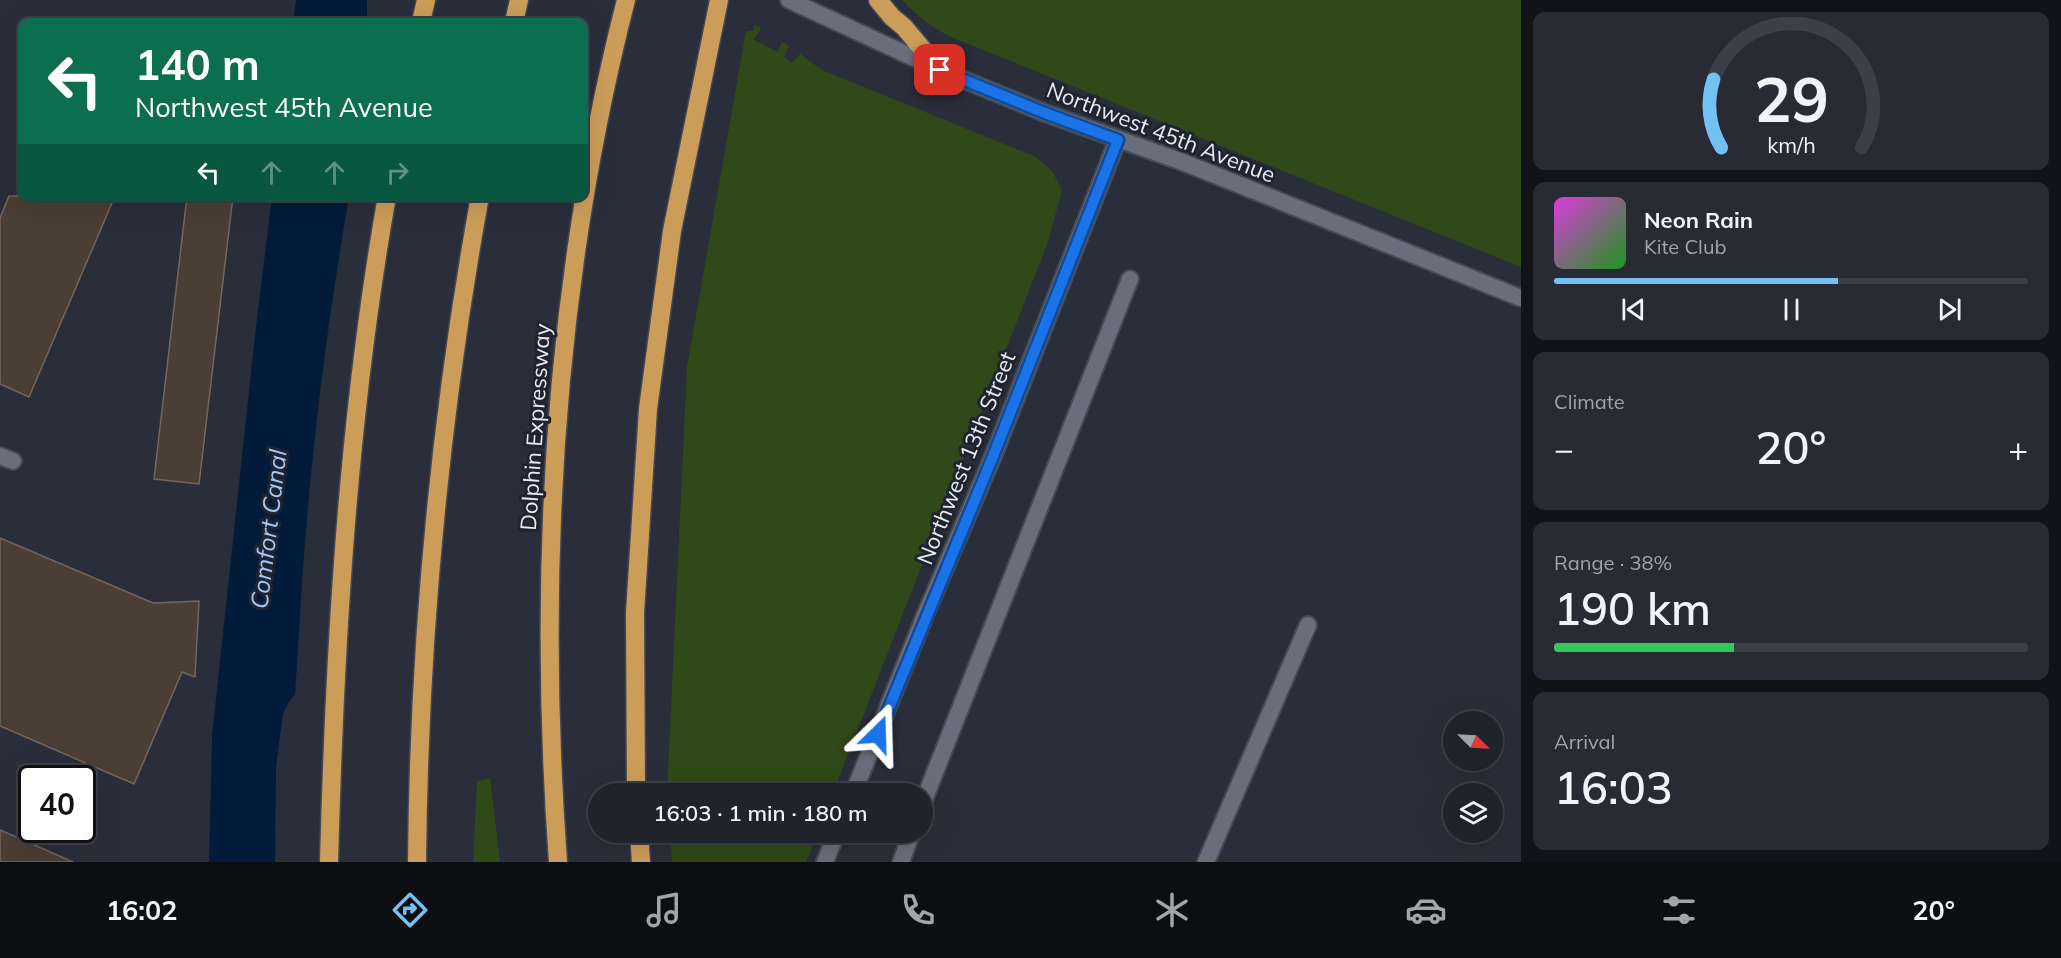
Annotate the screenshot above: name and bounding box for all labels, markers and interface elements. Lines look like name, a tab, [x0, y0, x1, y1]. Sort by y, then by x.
text: 140 m	[135, 38, 260, 91]
icon: left	[36, 42, 114, 120]
pin	[914, 44, 965, 95]
icon: arrive	[923, 53, 956, 86]
text: 29	[1754, 59, 1828, 138]
street label: Northwest 45th Avenue	[1043, 75, 1279, 189]
text: Northwest 45th Avenue	[135, 90, 433, 124]
text: km/h	[1767, 131, 1815, 158]
icon: left	[192, 156, 225, 189]
icon: ahead	[255, 156, 288, 189]
icon: ahead	[318, 156, 351, 189]
icon: right	[381, 156, 414, 189]
text: Neon Rain	[1644, 206, 1753, 234]
text: Kite Club	[1644, 234, 1726, 259]
icon: previous	[1617, 293, 1650, 326]
icon: pause	[1775, 293, 1808, 326]
icon: next	[1933, 293, 1966, 326]
street label: Dolphin Expressway	[514, 322, 556, 531]
street label: Northwest 13th Street	[911, 347, 1022, 568]
text: Climate	[1554, 389, 1625, 414]
text: 20°	[1756, 419, 1826, 475]
text: −	[1554, 428, 1574, 469]
text: +	[2008, 428, 2028, 469]
water label: Comfort Canal	[243, 447, 293, 610]
text: Range · 38%	[1554, 550, 1672, 575]
text: 190 km	[1554, 580, 1711, 636]
position arrow	[846, 702, 910, 766]
north arrow	[1443, 711, 1503, 771]
map controls	[1443, 711, 1503, 843]
text: Arrival	[1554, 729, 1615, 754]
text: 16:03	[1554, 759, 1673, 815]
speed limit sign: 40	[18, 765, 96, 843]
button: layers	[1443, 783, 1503, 843]
text: 16:03 · 1 min · 180 m	[653, 799, 868, 827]
icon: directions	[389, 889, 431, 931]
icon: music	[643, 889, 685, 931]
icon: phone	[897, 889, 939, 931]
icon: climate	[1151, 889, 1193, 931]
icon: car	[1405, 889, 1447, 931]
icon: filters	[1658, 889, 1700, 931]
text: 16:02	[106, 893, 177, 927]
text: 20°	[1912, 893, 1955, 927]

